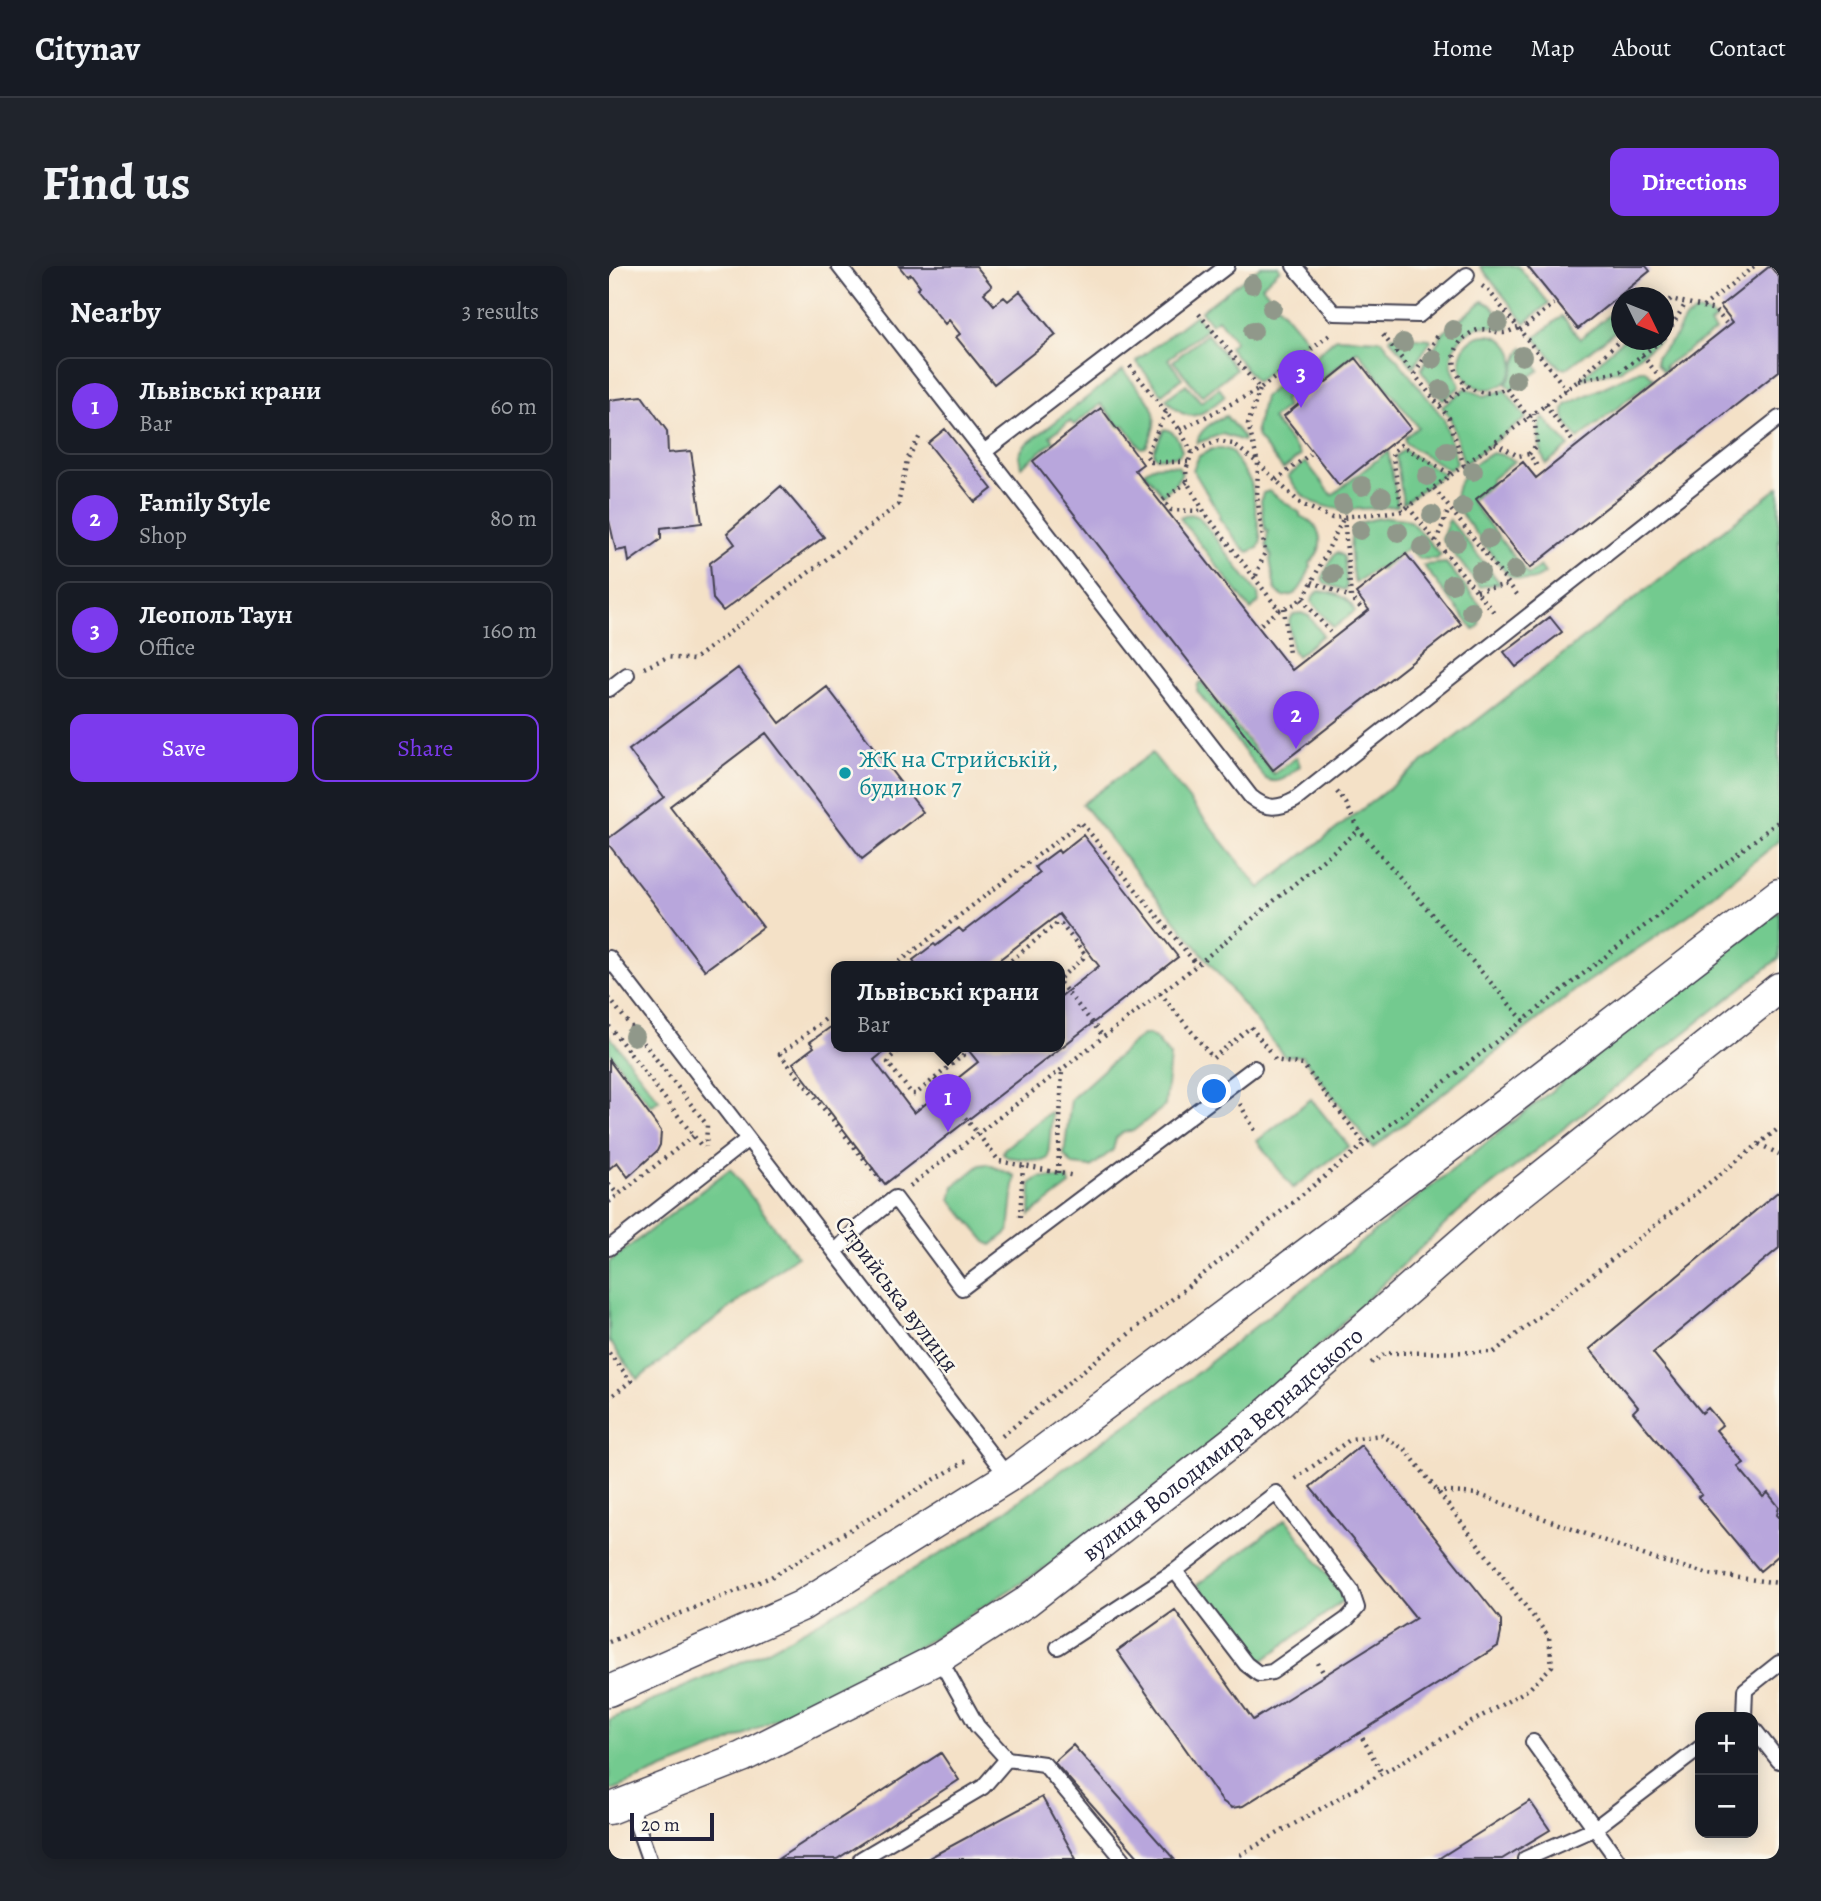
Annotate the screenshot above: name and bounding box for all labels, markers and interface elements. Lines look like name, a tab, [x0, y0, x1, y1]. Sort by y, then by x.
text: Citynav	[35, 26, 140, 71]
text: Home	[1432, 32, 1493, 64]
text: Map	[1531, 32, 1575, 64]
text: About	[1613, 32, 1671, 64]
text: Contact	[1709, 32, 1786, 64]
button: Directions	[1610, 148, 1779, 216]
text: Find us	[42, 149, 190, 216]
north arrow	[1611, 287, 1674, 350]
text: Nearby	[70, 292, 161, 332]
text: 3 results	[462, 296, 539, 327]
pin: 3	[1278, 350, 1324, 408]
text: Львівські крани	[139, 373, 322, 408]
text: 1	[91, 391, 99, 422]
text: 60 m	[490, 391, 537, 422]
text: Bar	[139, 408, 172, 439]
text: Family Style	[139, 485, 271, 520]
text: 2	[89, 503, 101, 534]
text: 80 m	[490, 503, 537, 534]
text: Shop	[139, 520, 187, 551]
text: Леополь Таун	[139, 597, 292, 632]
text: 3	[90, 615, 100, 646]
text: 160 m	[483, 615, 537, 646]
text: Office	[139, 632, 195, 663]
pin: 2	[1273, 691, 1319, 749]
button: Save	[70, 714, 298, 782]
button: Share	[312, 714, 539, 782]
place label: ЖК на Стрийській, будинок 7	[859, 743, 1058, 803]
marker: ЖК на Стрийській, будинок 7	[837, 765, 853, 781]
popup	[831, 961, 1065, 1052]
text: Львівські крани	[857, 974, 1039, 1009]
text: Bar	[857, 1009, 890, 1040]
pin: 1	[925, 1074, 971, 1132]
your location	[1197, 1074, 1231, 1108]
street label: Стрийська вулиця	[828, 1209, 966, 1379]
street label: вулиця Володимира Вернадського	[1075, 1320, 1370, 1569]
map controls	[1695, 1712, 1758, 1838]
button: +	[1695, 1712, 1758, 1775]
button: −	[1695, 1775, 1758, 1838]
scale bar	[630, 1810, 714, 1842]
text: 20 m	[641, 1812, 680, 1838]

